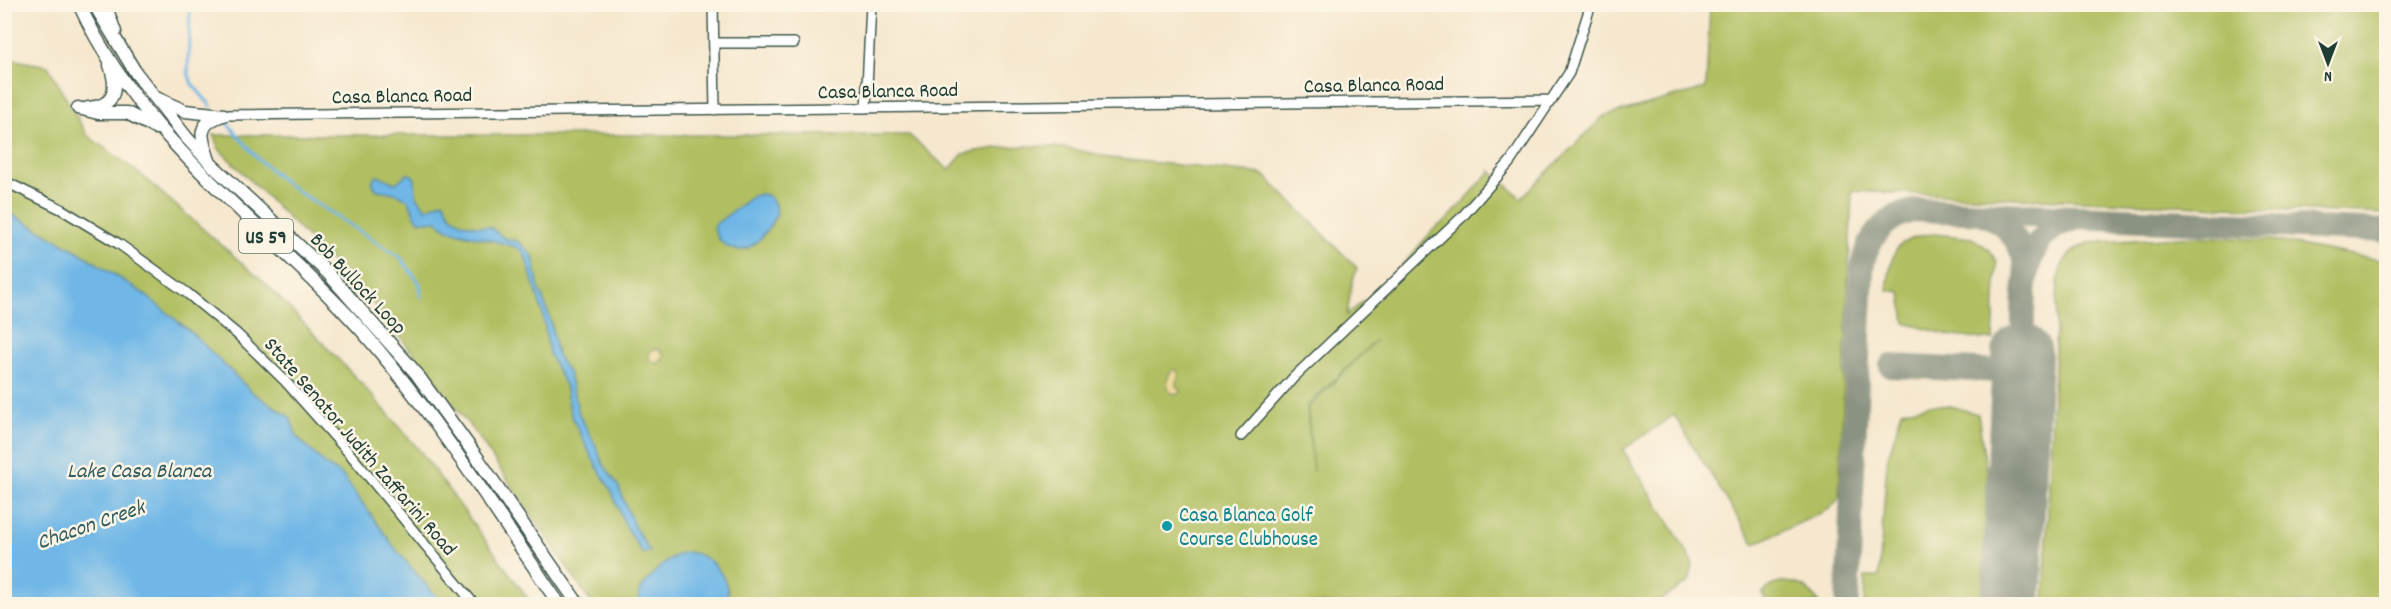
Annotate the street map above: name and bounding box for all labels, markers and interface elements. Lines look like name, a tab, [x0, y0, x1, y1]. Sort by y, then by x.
north arrow	[2298, 33, 2358, 93]
text: N	[2324, 64, 2332, 87]
street label: Casa Blanca Road	[1303, 71, 1445, 103]
street label: Casa Blanca Road	[817, 77, 959, 109]
street label: Casa Blanca Road	[331, 82, 473, 114]
road number: US 59	[239, 219, 293, 253]
street label: Bob Bullock Loop	[301, 227, 412, 343]
street label: State Senator Judith Zaffarini Road	[255, 332, 462, 564]
water label: Lake Casa Blanca	[67, 457, 213, 488]
water label: Chacon Creek	[33, 493, 151, 559]
place label: Casa Blanca Golf Course Clubhouse	[1179, 502, 1318, 556]
marker: Casa Blanca Golf Course Clubhouse	[1160, 519, 1174, 533]

